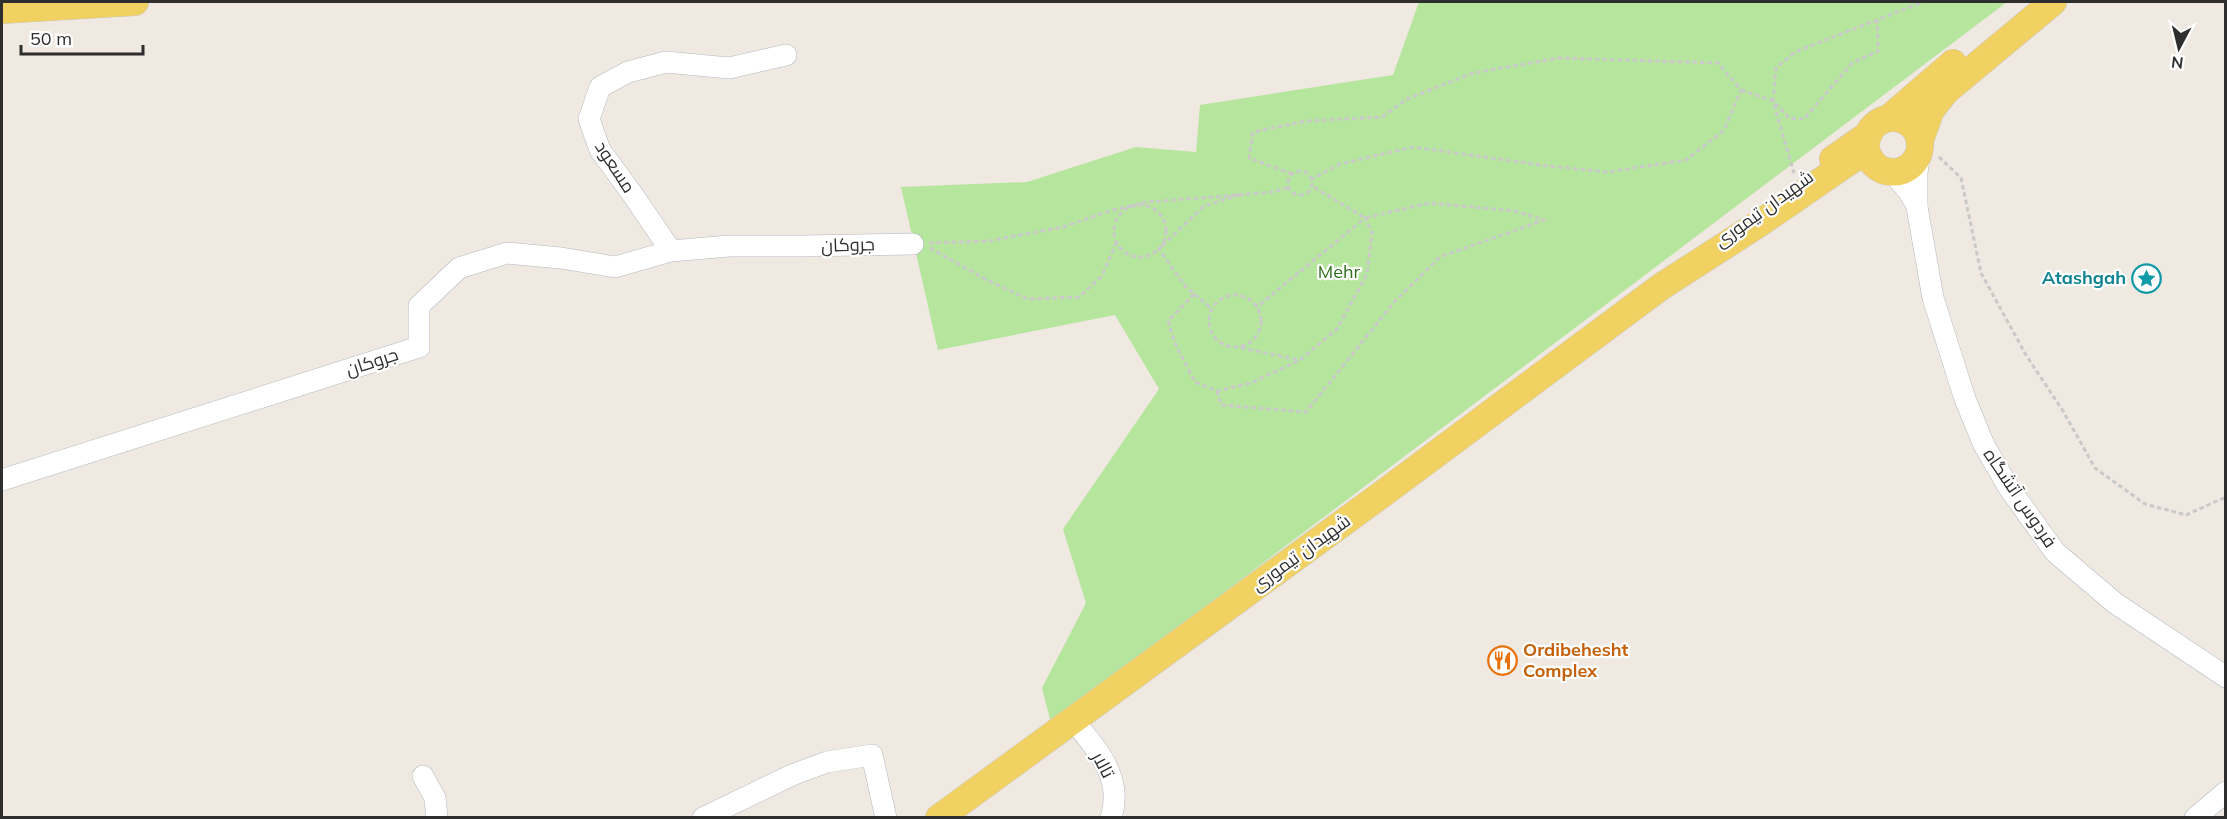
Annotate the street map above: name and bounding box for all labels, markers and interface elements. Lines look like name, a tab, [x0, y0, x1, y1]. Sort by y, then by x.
scale bar	[21, 18, 142, 56]
north arrow	[2149, 18, 2209, 78]
text: 50 m	[30, 27, 72, 50]
text: N	[2170, 52, 2184, 74]
street label: مسعود	[590, 136, 641, 197]
street label: شهیدان تیموری	[1710, 165, 1818, 252]
street label: جروکان	[821, 232, 875, 257]
park label: Mehr	[1318, 260, 1361, 283]
place icon: Atashgah	[2131, 262, 2163, 294]
place label: Atashgah	[2042, 266, 2126, 289]
street label: جروکان	[343, 342, 401, 381]
street label: فردوس آتشگاه	[1979, 444, 2062, 552]
street label: شهیدان تیموری	[1247, 509, 1355, 596]
place label: Ordibehesht Complex	[1523, 638, 1629, 682]
restaurant icon: Ordibehesht Complex	[1486, 644, 1518, 676]
street label: تالار	[1087, 747, 1120, 782]

